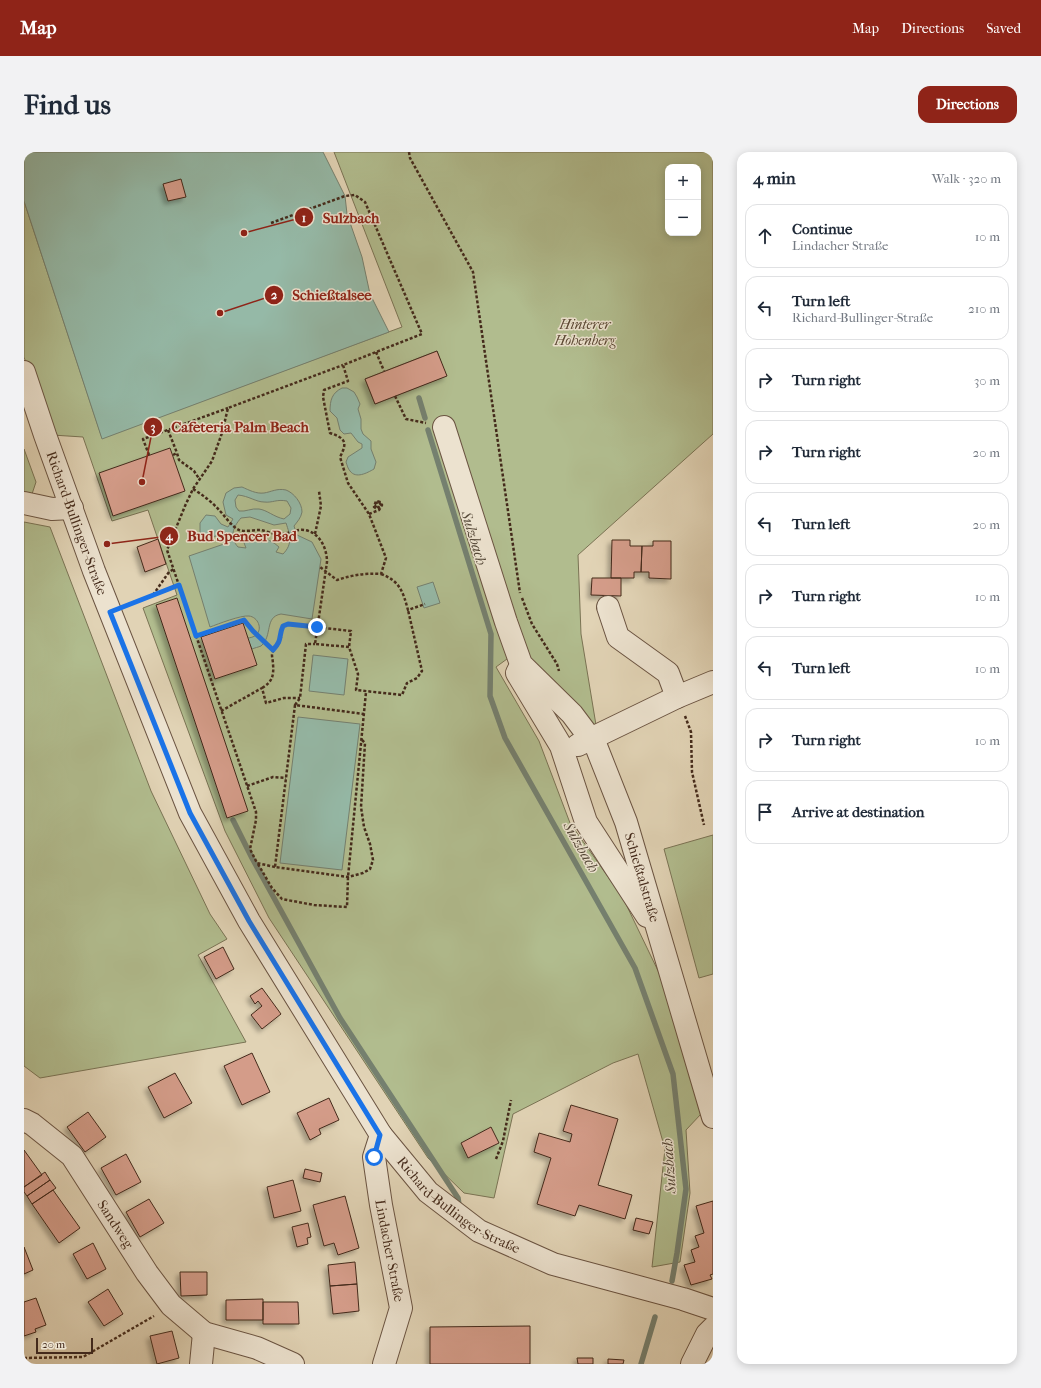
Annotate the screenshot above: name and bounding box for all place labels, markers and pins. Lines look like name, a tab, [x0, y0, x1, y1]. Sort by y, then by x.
callout: Sulzbach	[294, 204, 387, 231]
callout: Schießtalsee	[264, 281, 380, 308]
callout: Cafeteria Palm Beach	[143, 414, 317, 441]
callout: Bud Spencer Bad	[159, 523, 305, 550]

